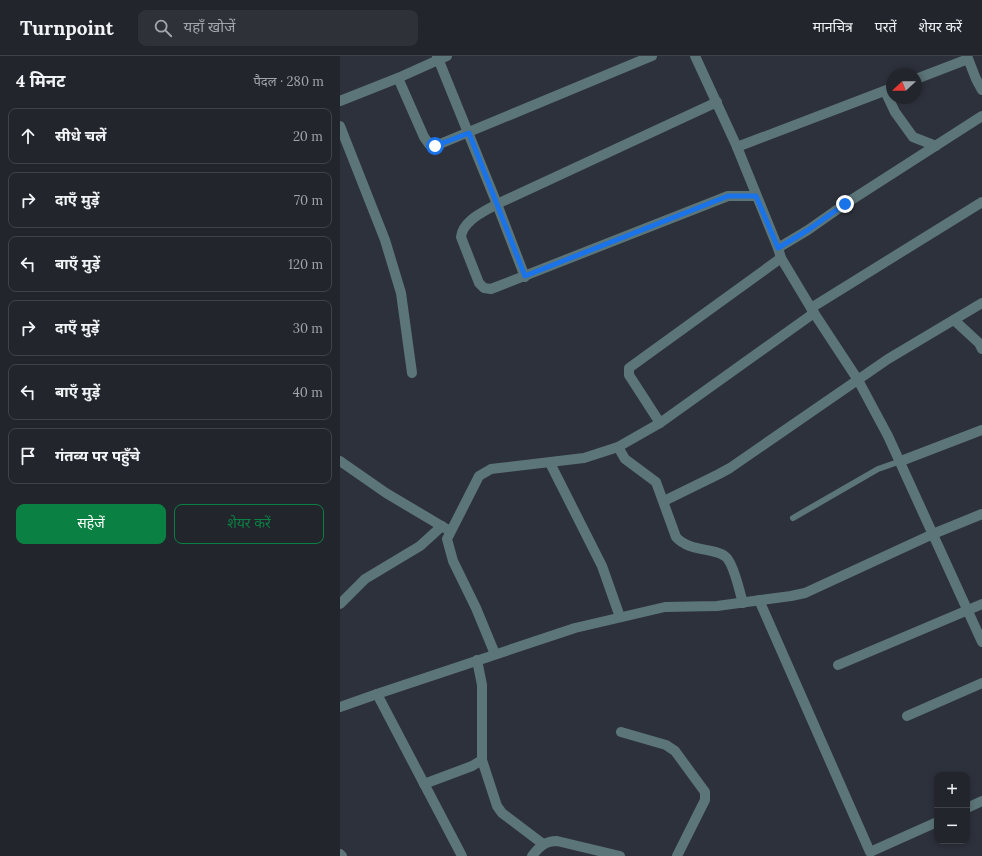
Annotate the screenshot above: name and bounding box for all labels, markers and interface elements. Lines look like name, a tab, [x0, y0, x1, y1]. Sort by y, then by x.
search box	[138, 10, 418, 46]
text: Turnpoint	[20, 16, 114, 40]
icon: search	[152, 17, 174, 39]
text: यहाँ खोजें	[184, 17, 235, 36]
text: मानचित्र	[813, 18, 853, 36]
text: परतें	[875, 18, 896, 36]
text: शेयर करें	[918, 18, 962, 36]
north arrow	[886, 68, 922, 104]
text: 4 मिनट	[16, 70, 65, 92]
text: पैदल · 280 m	[253, 73, 324, 90]
icon: ahead	[17, 125, 39, 147]
text: सीधे चलें	[55, 126, 106, 145]
text: 20 m	[293, 128, 323, 145]
route start	[426, 137, 444, 155]
icon: right	[17, 189, 39, 211]
text: दाएँ मुड़ें	[55, 190, 99, 209]
text: 70 m	[294, 192, 323, 209]
route end	[836, 195, 854, 213]
icon: left	[17, 253, 39, 275]
text: बाएँ मुड़ें	[55, 254, 100, 273]
text: 120 m	[288, 256, 323, 273]
icon: right	[17, 317, 39, 339]
text: दाएँ मुड़ें	[55, 318, 99, 337]
text: 30 m	[293, 320, 323, 337]
icon: left	[17, 381, 39, 403]
text: बाएँ मुड़ें	[55, 382, 100, 401]
text: 40 m	[293, 384, 323, 401]
icon: arrive	[17, 445, 39, 467]
text: गंतव्य पर पहुँचे	[55, 446, 140, 465]
button: सहेजें	[16, 504, 166, 544]
button: शेयर करें	[174, 504, 324, 544]
map controls	[934, 772, 970, 844]
button: +	[934, 772, 970, 808]
button: −	[934, 808, 970, 844]

